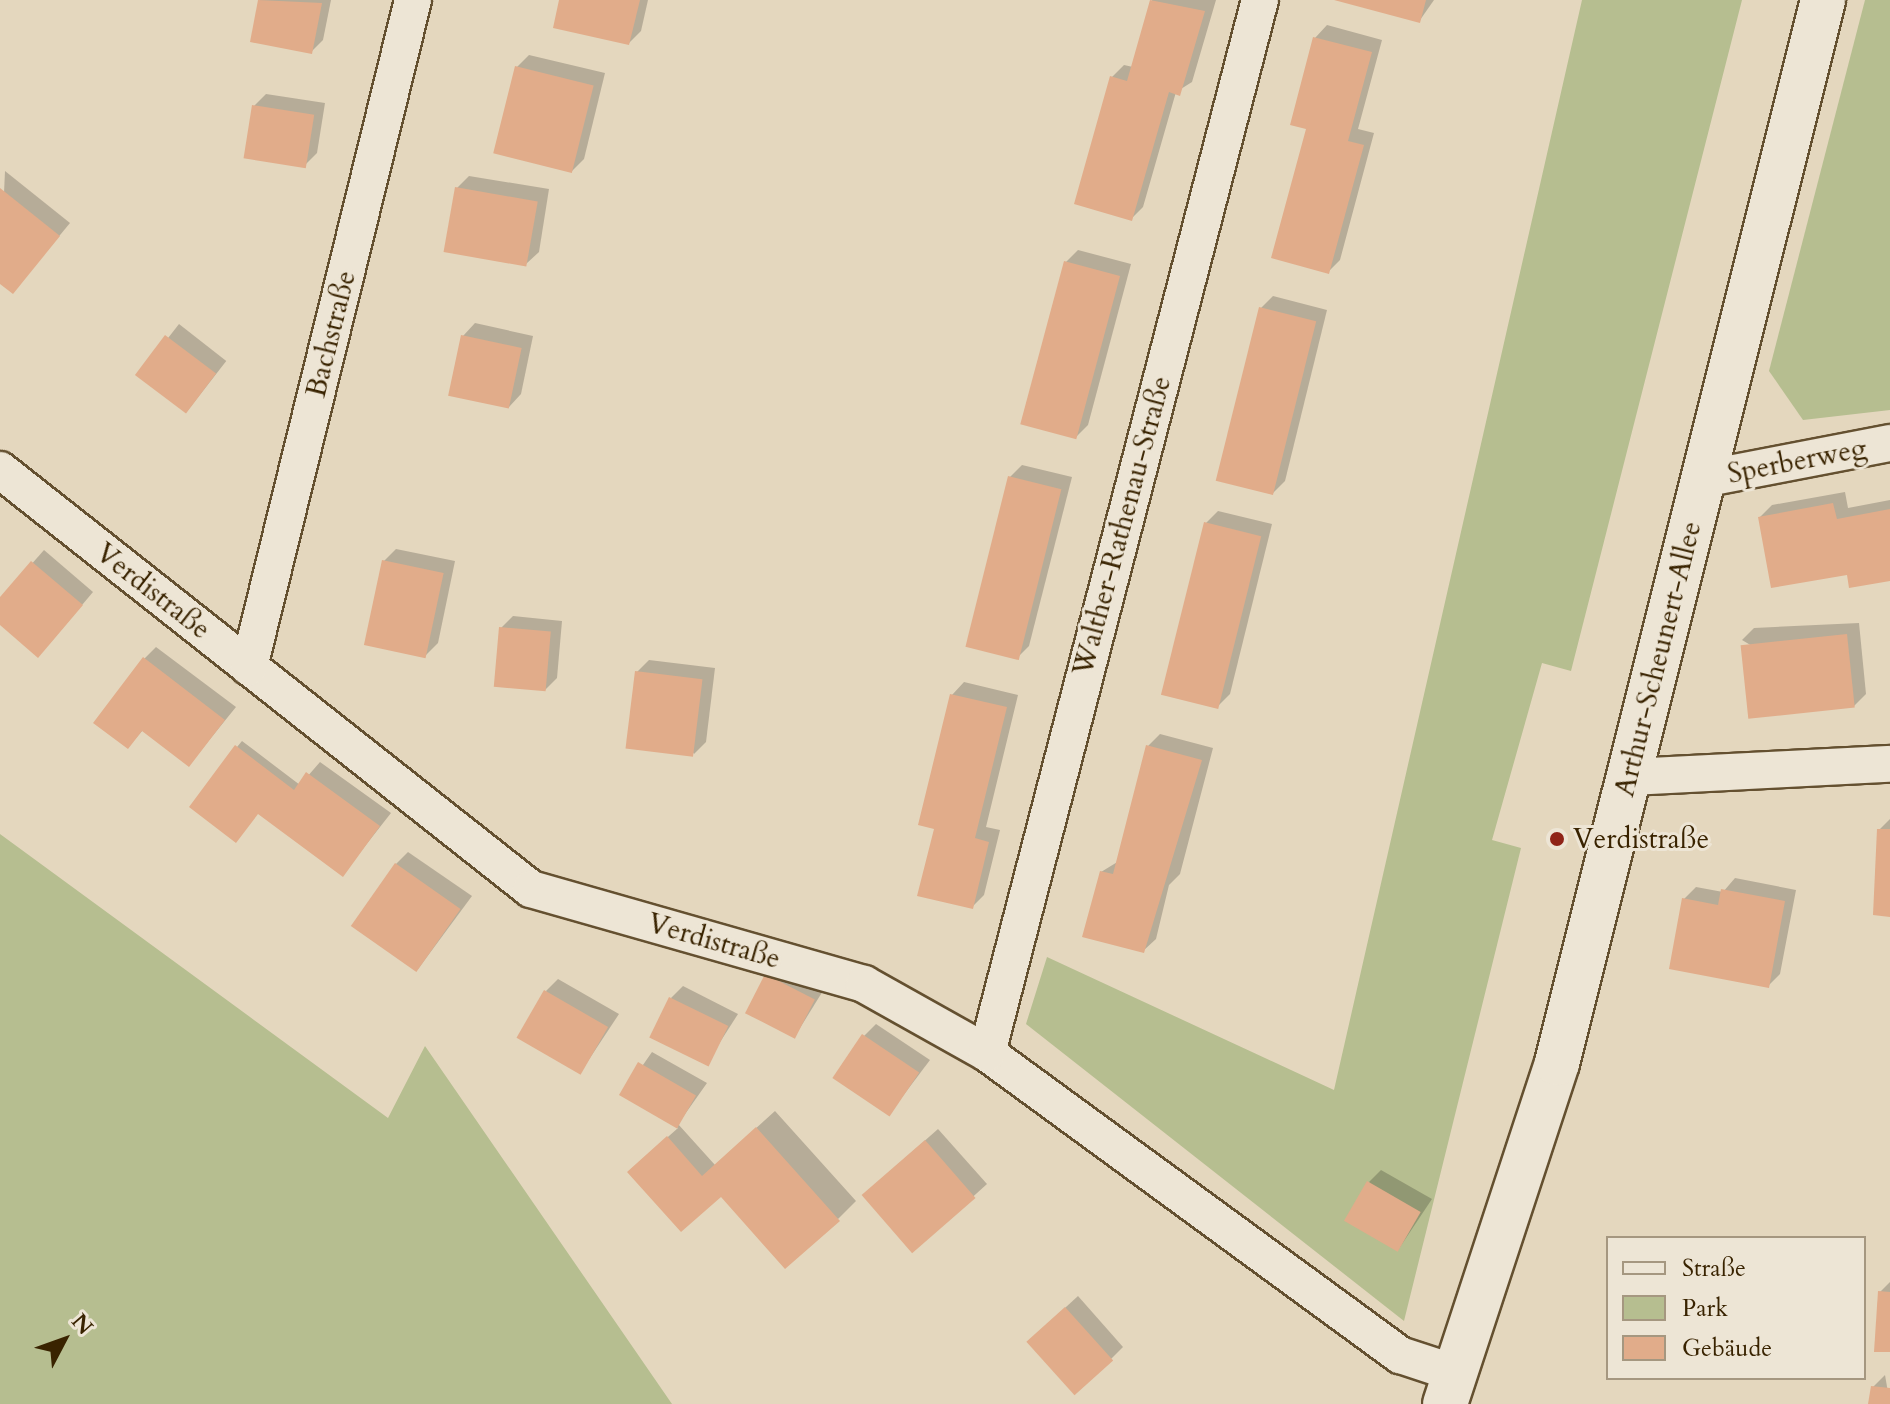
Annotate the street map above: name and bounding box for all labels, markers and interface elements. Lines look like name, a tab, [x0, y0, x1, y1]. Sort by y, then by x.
street label: Bachstraße	[299, 267, 363, 401]
street label: Walther-Rathenau-Straße	[1066, 373, 1178, 679]
street label: Sperberweg	[1725, 431, 1869, 491]
street label: Arthur-Scheunert-Allee	[1608, 518, 1708, 800]
street label: Verdistraße	[89, 536, 217, 646]
place label: Verdistraße	[1573, 822, 1709, 856]
marker: Verdistraße	[1548, 830, 1566, 848]
street label: Verdistraße	[644, 906, 784, 976]
legend	[1606, 1236, 1866, 1380]
text: Straße	[1682, 1252, 1746, 1285]
text: Park	[1682, 1292, 1728, 1325]
north arrow	[24, 1300, 104, 1380]
text: N	[65, 1307, 100, 1341]
text: Gebäude	[1682, 1332, 1772, 1365]

